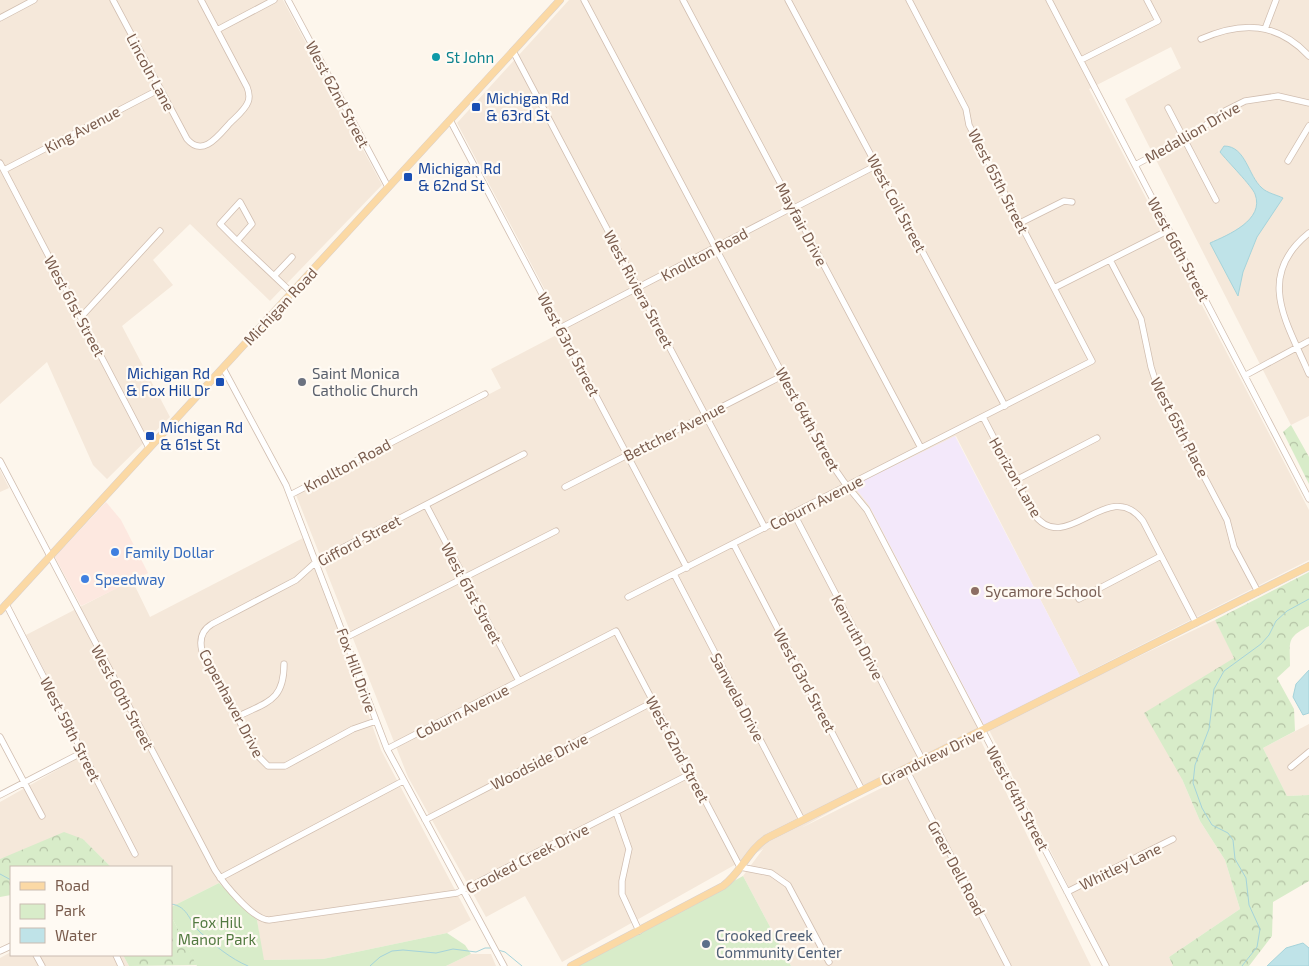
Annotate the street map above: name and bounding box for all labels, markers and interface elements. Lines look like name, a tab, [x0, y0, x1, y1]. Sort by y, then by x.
street label: Lincoln Lane	[123, 30, 179, 114]
street label: West 62nd Street	[302, 38, 374, 151]
place label: St John	[446, 48, 494, 66]
marker: St John	[430, 51, 442, 63]
place label: Michigan Rd & 63rd St	[486, 89, 569, 124]
street label: Medallion Drive	[1141, 97, 1243, 167]
marker: Michigan Rd & 63rd St	[470, 101, 482, 113]
street label: King Avenue	[41, 102, 123, 156]
street label: West 65th Street	[965, 126, 1033, 236]
street label: West Coil Street	[864, 151, 931, 255]
place label: Michigan Rd & 62nd St	[418, 159, 501, 194]
marker: Michigan Rd & 62nd St	[402, 171, 414, 183]
street label: Mayfair Drive	[773, 179, 831, 269]
street label: West 66th Street	[1144, 194, 1214, 304]
street label: Knollton Road	[658, 224, 750, 284]
street label: West Riviera Street	[600, 227, 678, 351]
street label: West 61st Street	[41, 253, 109, 360]
street label: Michigan Road	[239, 263, 321, 349]
street label: West 63rd Street	[534, 289, 604, 399]
place label: Michigan Rd & Fox Hill Dr	[126, 364, 210, 399]
place label: Saint Monica Catholic Church	[312, 364, 418, 399]
street label: West 64th Street	[772, 364, 844, 474]
street label: West 65th Place	[1147, 374, 1213, 480]
marker: Michigan Rd & Fox Hill Dr	[214, 376, 226, 388]
marker: Saint Monica Catholic Church	[296, 376, 308, 388]
street label: Bettcher Avenue	[620, 398, 728, 464]
place label: Michigan Rd & 61st St	[160, 418, 243, 453]
marker: Michigan Rd & 61st St	[144, 430, 156, 442]
street label: Horizon Lane	[986, 434, 1046, 520]
street label: Knollton Road	[301, 435, 393, 495]
street label: Coburn Avenue	[766, 471, 866, 533]
street label: Gifford Street	[314, 510, 404, 569]
street label: West 61st Street	[438, 540, 506, 647]
place label: Family Dollar	[125, 543, 215, 561]
marker: Family Dollar	[109, 546, 121, 558]
place label: Speedway	[95, 570, 165, 588]
marker: Speedway	[79, 573, 91, 585]
place label: Sycamore School	[985, 582, 1102, 600]
marker: Sycamore School	[969, 585, 981, 597]
street label: Kenruth Drive	[828, 592, 888, 682]
street label: Fox Hill Drive	[333, 625, 381, 715]
street label: West 63rd Street	[770, 625, 840, 735]
street label: West 60th Street	[88, 642, 158, 753]
street label: Copenhaver Drive	[196, 646, 268, 760]
street label: Sanwela Drive	[707, 650, 769, 744]
street label: West 59th Street	[37, 674, 105, 784]
street label: Coburn Avenue	[412, 680, 512, 742]
street label: West 62nd Street	[642, 693, 714, 806]
street label: Grandview Drive	[878, 723, 986, 789]
street label: Woodside Drive	[487, 729, 591, 793]
street label: West 64th Street	[983, 743, 1053, 854]
street label: Greer Dell Road	[924, 817, 990, 919]
street label: Crooked Creek Drive	[462, 819, 592, 897]
street label: Whitley Lane	[1076, 839, 1164, 893]
legend	[10, 866, 172, 956]
text: Road	[55, 876, 90, 894]
text: Park	[55, 901, 86, 919]
park label: Fox Hill Manor Park	[178, 913, 257, 948]
text: Water	[55, 926, 97, 944]
place label: Crooked Creek Community Center	[716, 926, 842, 961]
marker: Crooked Creek Community Center	[700, 938, 712, 950]

